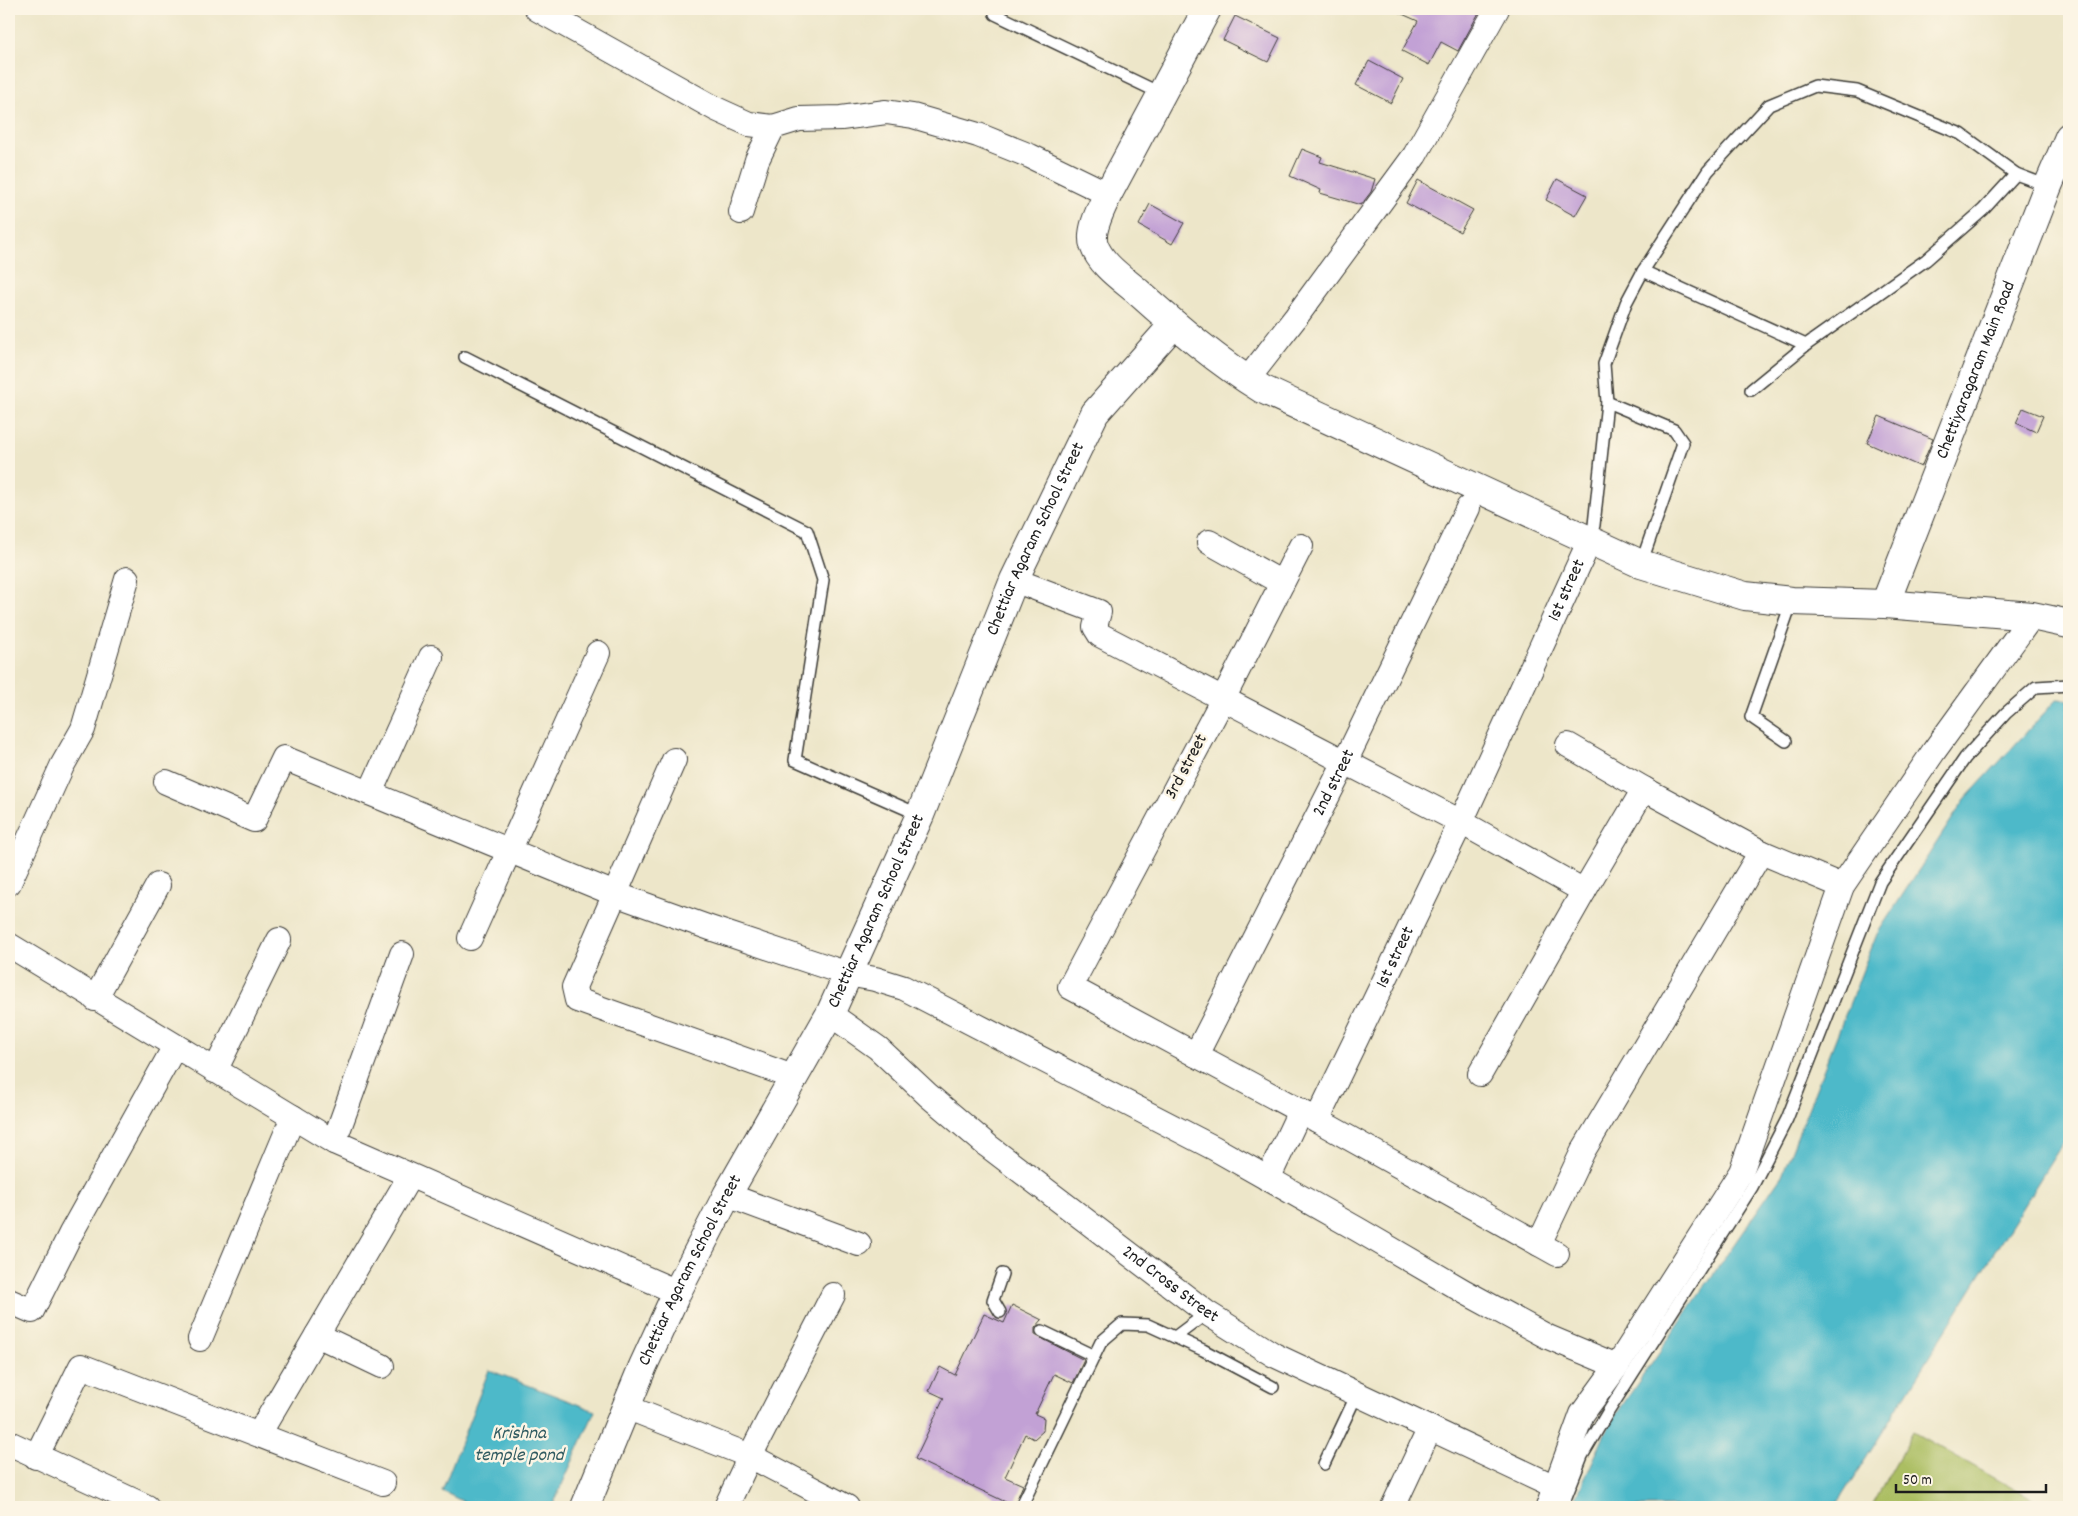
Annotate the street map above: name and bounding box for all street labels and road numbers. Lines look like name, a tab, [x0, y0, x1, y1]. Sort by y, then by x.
street label: Chettiyaragaram Main Road	[1930, 278, 2022, 463]
street label: Chettiar Agaram School Street	[980, 438, 1091, 639]
street label: 1st street	[1542, 555, 1592, 626]
street label: 3rd street	[1159, 730, 1215, 804]
street label: 2nd street	[1307, 745, 1362, 821]
street label: Chettiar Agaram School Street	[822, 810, 931, 1012]
street label: 1st street	[1370, 922, 1421, 992]
street label: Chettiar Agaram School Street	[632, 1170, 749, 1370]
street label: 2nd Cross Street	[1116, 1240, 1223, 1330]

